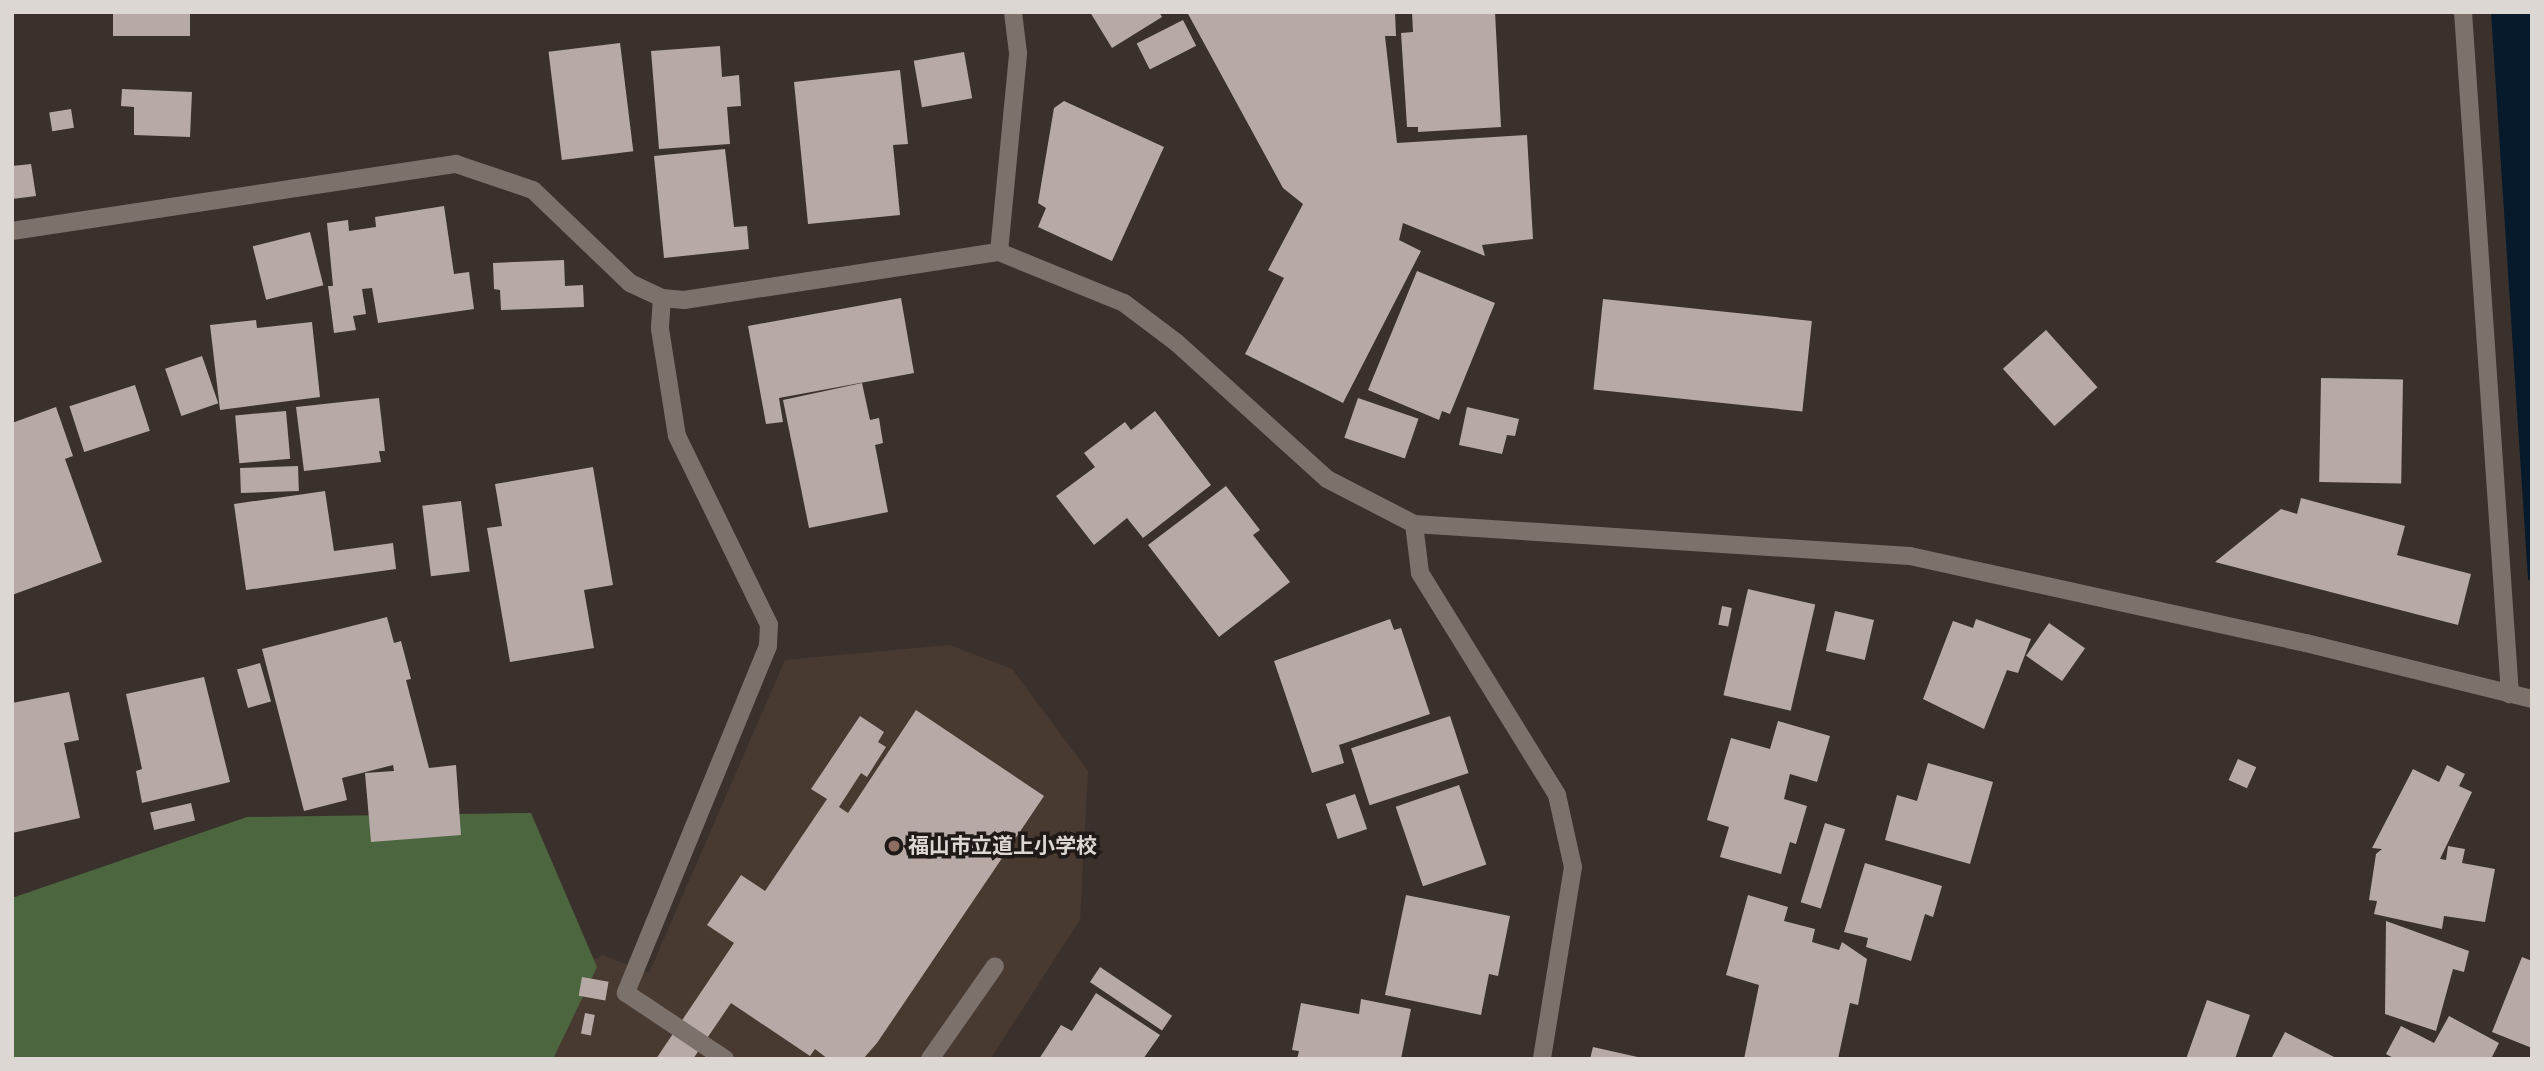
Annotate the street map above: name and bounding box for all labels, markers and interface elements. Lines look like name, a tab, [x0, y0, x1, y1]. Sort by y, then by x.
place label: 福山市立道上小学校	[908, 833, 1097, 859]
marker: 福山市立道上小学校	[886, 838, 902, 854]

